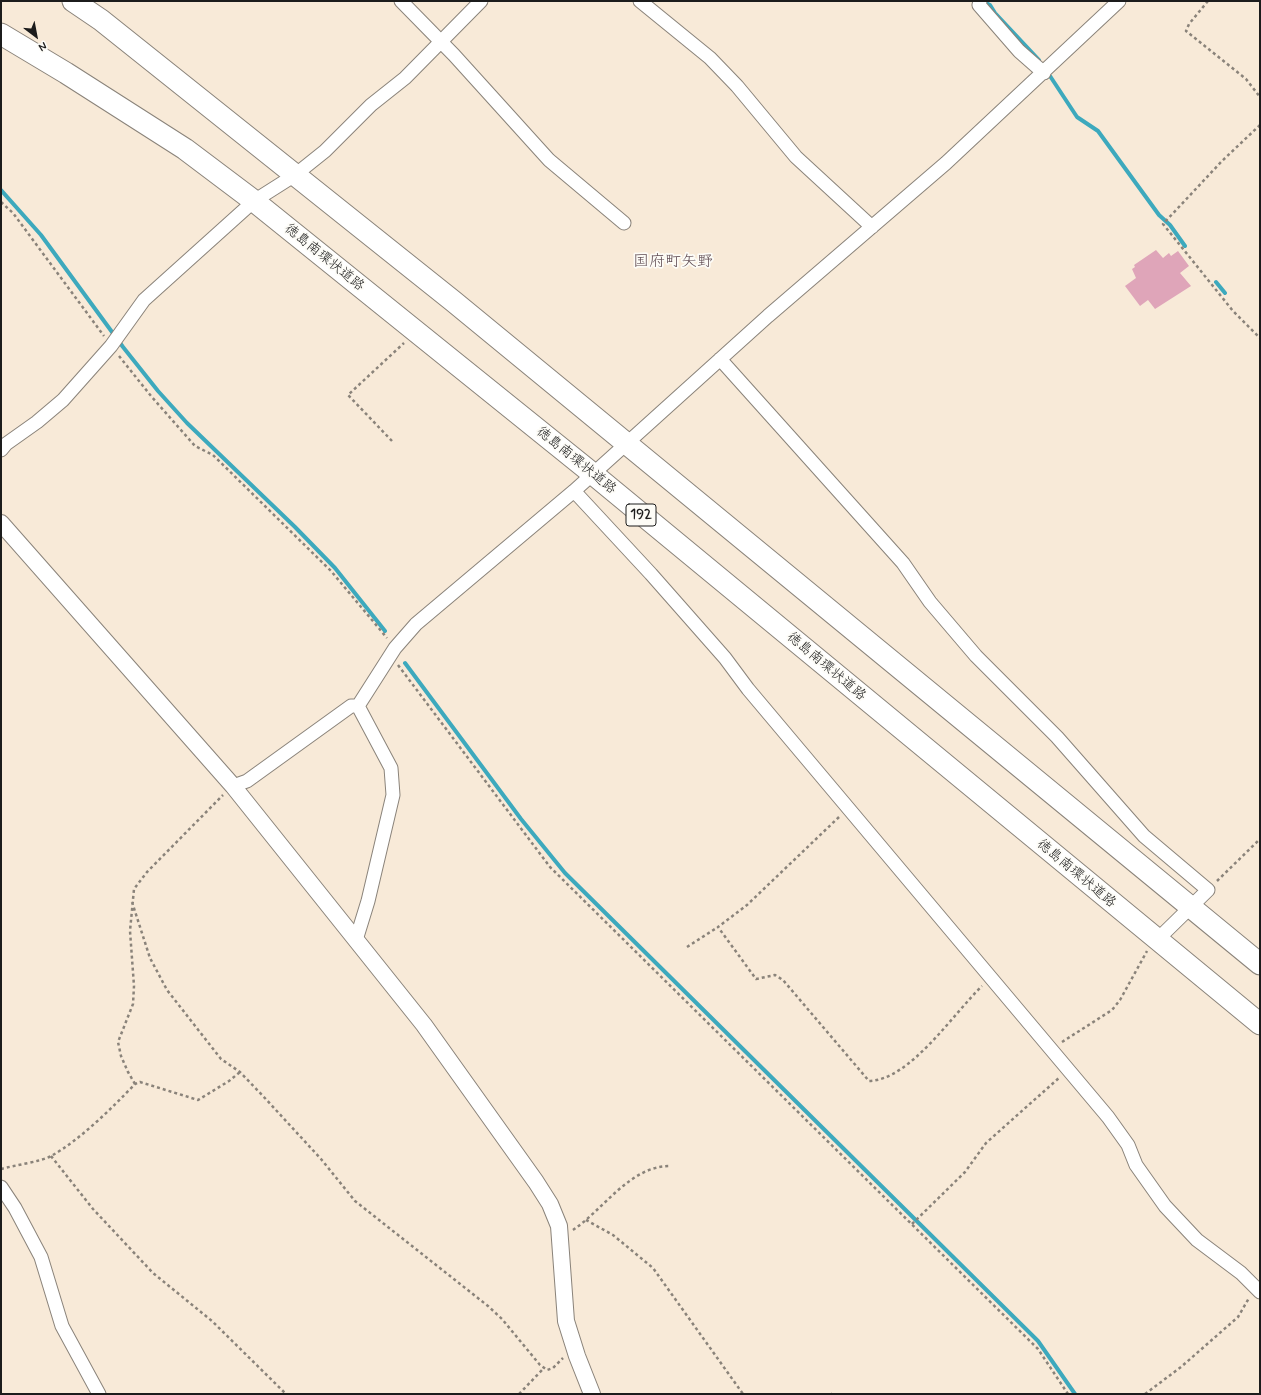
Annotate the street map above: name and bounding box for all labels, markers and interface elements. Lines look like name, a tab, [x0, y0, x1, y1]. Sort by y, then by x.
north arrow	[16, 16, 56, 56]
text: N	[36, 38, 49, 54]
street label: 徳島南環状道路	[281, 221, 367, 295]
district label: 国府町矢野	[633, 253, 713, 273]
street label: 徳島南環状道路	[533, 424, 619, 498]
road number: 192	[626, 504, 656, 526]
street label: 徳島南環状道路	[783, 629, 869, 705]
street label: 徳島南環状道路	[1033, 836, 1119, 912]

